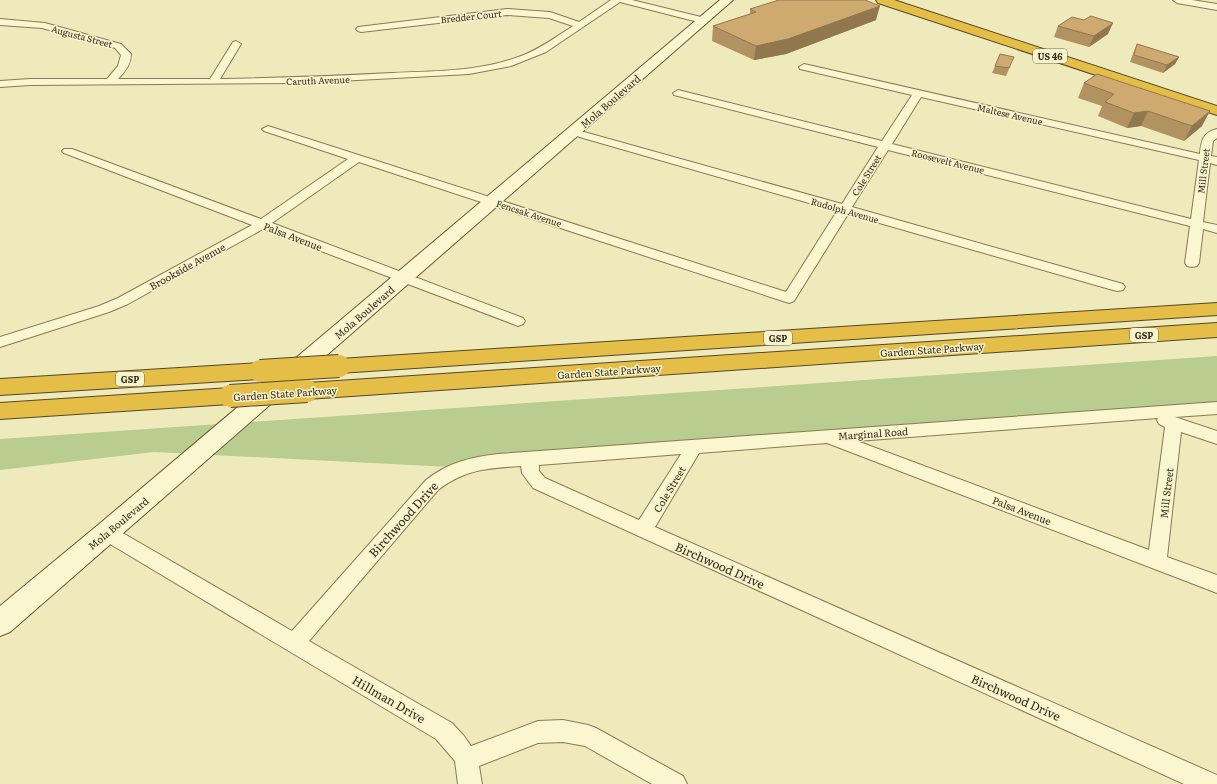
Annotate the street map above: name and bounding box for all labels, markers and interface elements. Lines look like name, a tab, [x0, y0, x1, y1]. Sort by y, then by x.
street label: Bredder Court	[440, 6, 503, 26]
street label: Augusta Street	[50, 21, 114, 51]
road number: US 46	[1033, 49, 1067, 63]
street label: Mola Boulevard	[577, 71, 643, 131]
street label: Caruth Avenue	[286, 72, 350, 88]
street label: Maltese Avenue	[976, 100, 1044, 128]
street label: Roosevelt Avenue	[910, 145, 986, 177]
street label: Mill Street	[1193, 147, 1213, 194]
street label: Cole Street	[848, 151, 884, 198]
street label: Rudolph Avenue	[809, 194, 881, 226]
street label: Fencsak Avenue	[495, 196, 564, 230]
street label: Palsa Avenue	[261, 218, 325, 254]
street label: Brookside Avenue	[146, 239, 228, 293]
street label: Mola Boulevard	[331, 282, 397, 342]
road number: GSP	[1130, 328, 1158, 342]
road number: GSP	[764, 331, 792, 345]
street label: Garden State Parkway	[880, 338, 985, 360]
street label: Garden State Parkway	[557, 360, 662, 382]
road number: GSP	[116, 372, 144, 386]
street label: Garden State Parkway	[233, 382, 338, 404]
street label: Marginal Road	[837, 423, 909, 443]
street label: Cole Street	[649, 463, 689, 515]
street label: Mill Street	[1155, 467, 1177, 519]
street label: Birchwood Drive	[364, 477, 442, 561]
street label: Palsa Avenue	[990, 492, 1054, 528]
street label: Mola Boulevard	[84, 493, 152, 553]
street label: Birchwood Drive	[672, 537, 768, 593]
street label: Birchwood Drive	[968, 669, 1064, 725]
street label: Hillman Drive	[349, 671, 429, 727]

